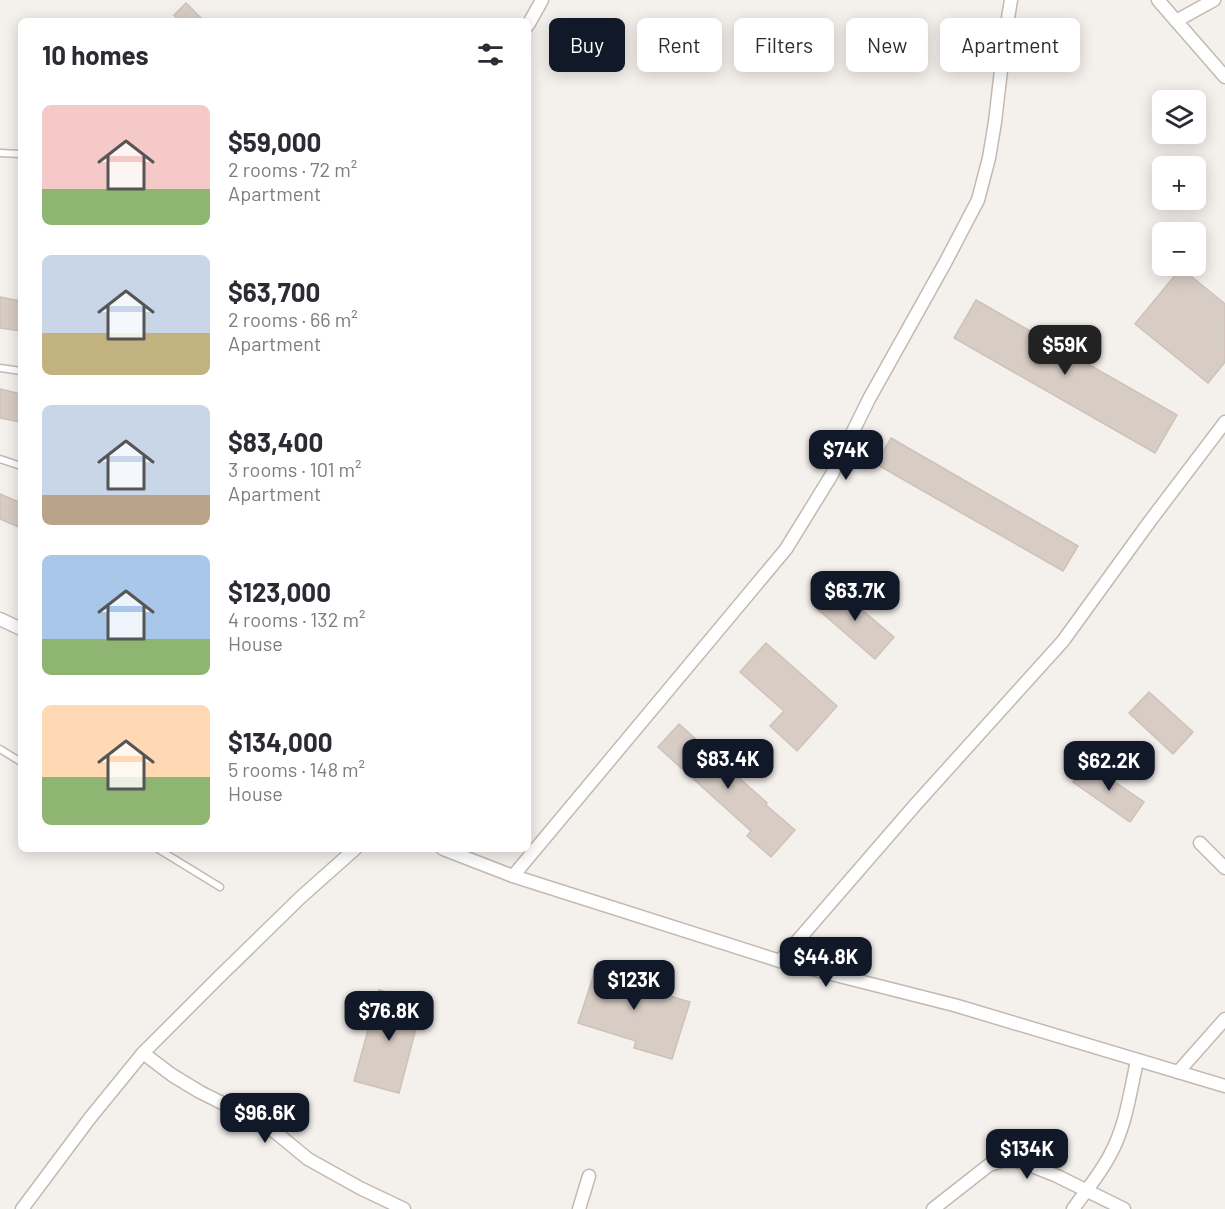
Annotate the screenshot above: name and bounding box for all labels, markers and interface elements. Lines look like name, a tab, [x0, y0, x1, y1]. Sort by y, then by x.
chip: Buy	[549, 18, 625, 72]
chip: Rent	[637, 18, 722, 72]
chip: Filters	[734, 18, 834, 72]
chip: New	[846, 18, 928, 72]
chip: Apartment	[940, 18, 1080, 72]
icon: filters	[474, 38, 507, 71]
text: 10 homes	[42, 39, 149, 70]
map controls	[1152, 90, 1206, 276]
button: layers	[1152, 90, 1206, 144]
text: $59,000	[228, 126, 321, 157]
icon: home	[90, 129, 162, 201]
button: +	[1152, 156, 1206, 210]
text: 2 rooms · 72 m²	[228, 157, 357, 181]
text: Apartment	[228, 181, 321, 205]
button: −	[1152, 222, 1206, 276]
text: $63,700	[228, 276, 320, 307]
icon: home	[90, 279, 162, 351]
text: 2 rooms · 66 m²	[228, 307, 358, 331]
pin: $59K	[1029, 325, 1101, 376]
text: Apartment	[228, 331, 321, 355]
text: $59K	[1042, 332, 1088, 356]
text: $83,400	[228, 426, 323, 457]
icon: home	[90, 429, 162, 501]
pin: $74K	[810, 430, 882, 481]
text: $74K	[823, 437, 869, 461]
text: 3 rooms · 101 m²	[228, 457, 361, 481]
text: Apartment	[228, 481, 321, 505]
pin: $63.7K	[806, 571, 904, 622]
text: $123,000	[228, 576, 331, 607]
text: $63.7K	[825, 578, 885, 602]
icon: home	[90, 579, 162, 651]
text: 4 rooms · 132 m²	[228, 607, 365, 631]
text: House	[228, 631, 283, 655]
text: $134,000	[228, 726, 333, 757]
icon: home	[90, 729, 162, 801]
pin: $83.4K	[679, 739, 777, 790]
pin: $62.2K	[1060, 741, 1158, 792]
text: $83.4K	[696, 746, 760, 770]
text: $62.2K	[1078, 748, 1140, 772]
text: 5 rooms · 148 m²	[228, 757, 365, 781]
text: House	[228, 781, 283, 805]
pin: $44.8K	[777, 937, 875, 988]
text: $44.8K	[794, 944, 858, 968]
pin: $123K	[592, 960, 676, 1011]
text: $123K	[608, 967, 660, 991]
pin: $76.8K	[340, 991, 438, 1042]
text: $76.8K	[359, 998, 419, 1022]
pin: $96.6K	[216, 1093, 314, 1144]
text: $96.6K	[234, 1100, 296, 1124]
pin: $134K	[985, 1129, 1069, 1180]
text: $134K	[1000, 1136, 1054, 1160]

